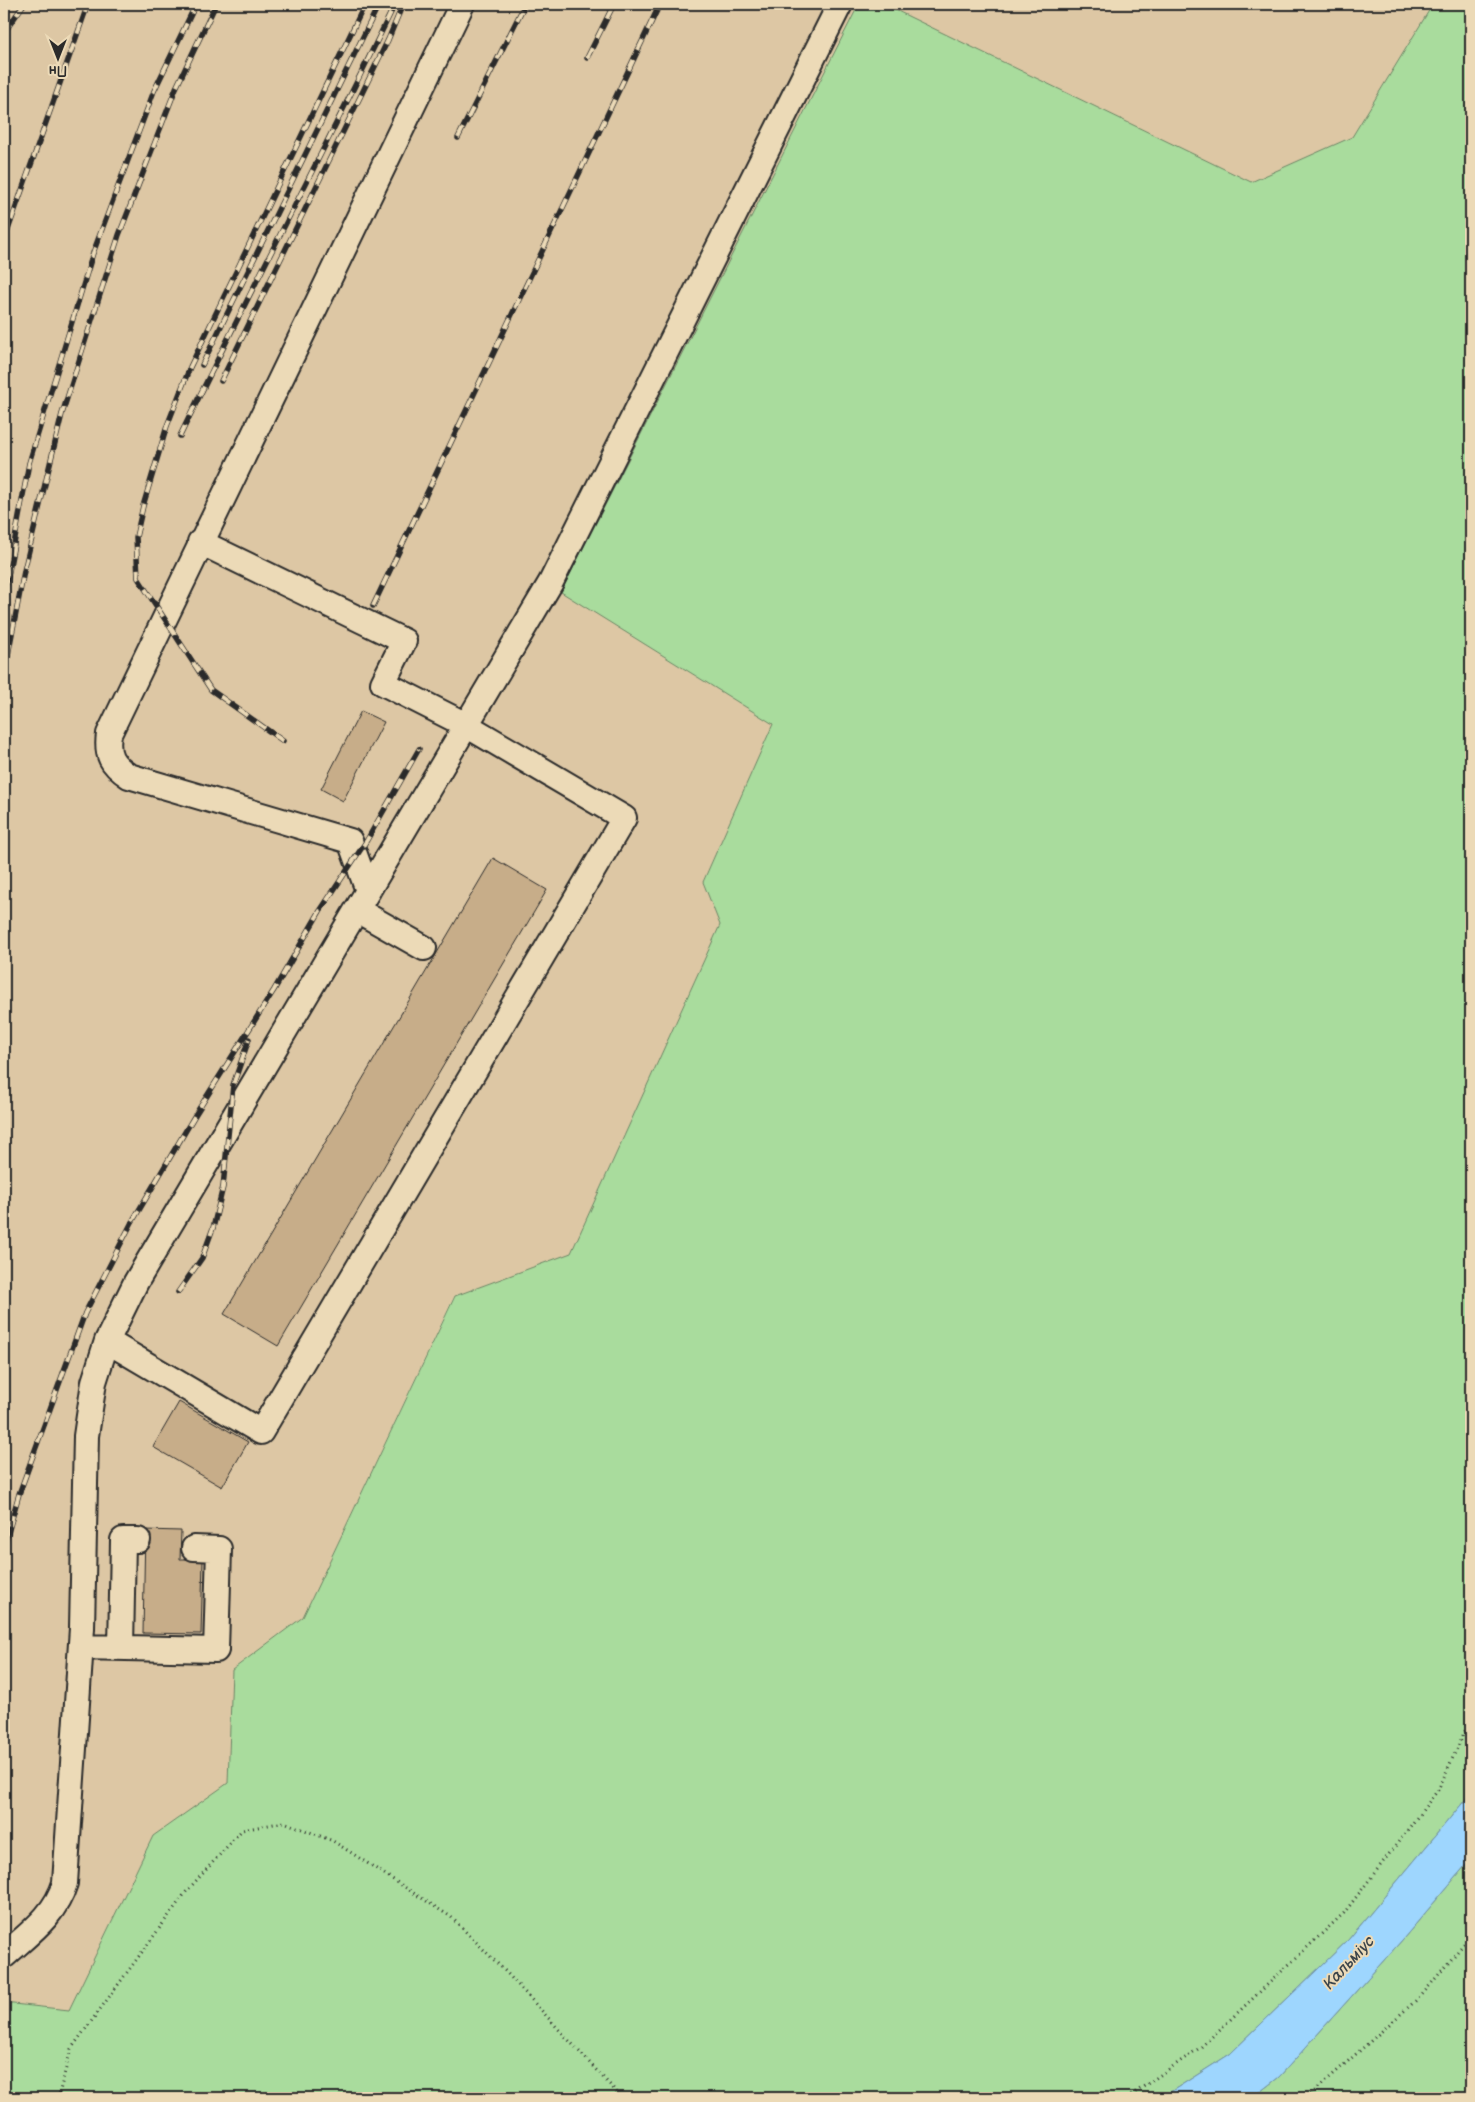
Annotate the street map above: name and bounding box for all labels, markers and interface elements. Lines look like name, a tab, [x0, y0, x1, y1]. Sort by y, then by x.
north arrow	[32, 32, 82, 82]
text: Пн	[49, 62, 67, 79]
water label: Кальміус	[1319, 1932, 1379, 1994]

